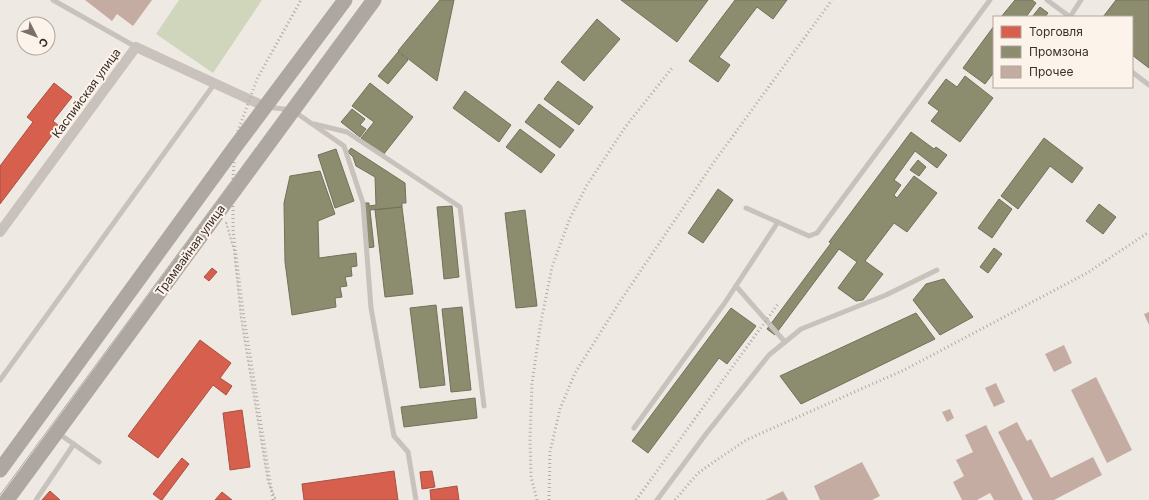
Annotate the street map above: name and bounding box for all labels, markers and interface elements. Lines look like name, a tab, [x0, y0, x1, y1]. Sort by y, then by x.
north arrow	[16, 16, 56, 56]
legend	[993, 16, 1133, 88]
text: Торговля	[1029, 24, 1083, 39]
text: С	[36, 35, 51, 50]
text: Промзона	[1029, 44, 1089, 59]
street label: Каспийская улица	[48, 45, 124, 141]
text: Прочее	[1029, 64, 1074, 79]
street label: Трамвайная улица	[152, 201, 228, 299]

